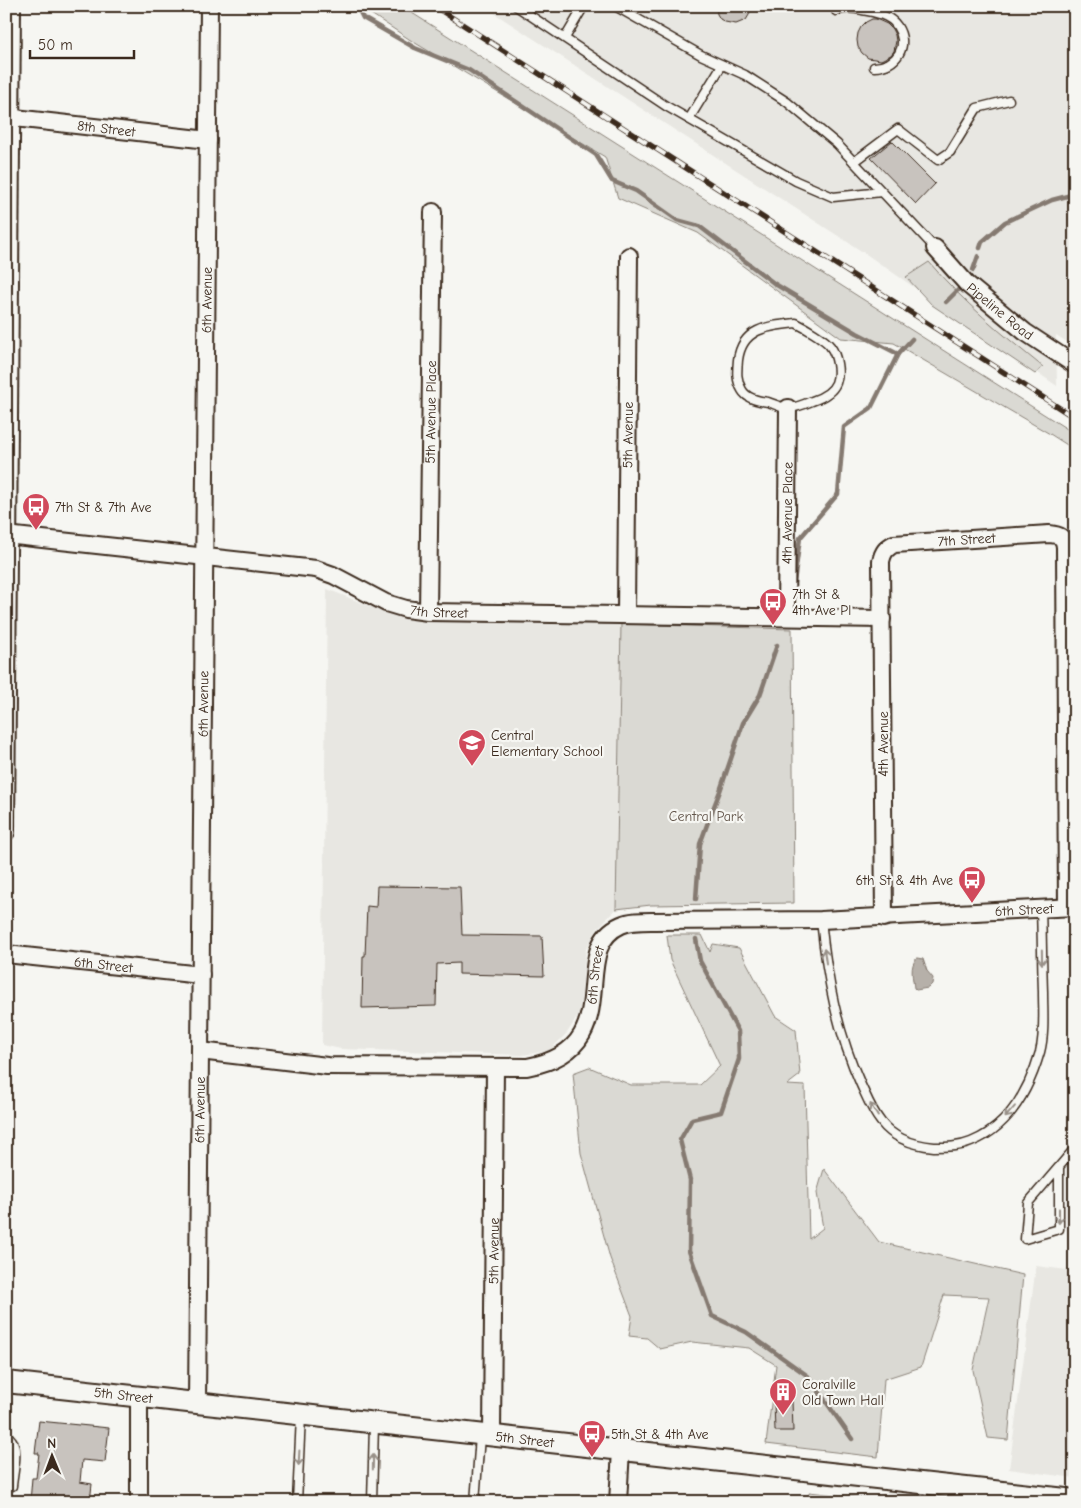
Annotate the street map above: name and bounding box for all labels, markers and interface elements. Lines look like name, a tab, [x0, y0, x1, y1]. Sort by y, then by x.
scale bar	[30, 28, 134, 60]
text: 50 m	[38, 36, 73, 54]
street label: 8th Street	[76, 117, 137, 140]
street label: 6th Avenue	[198, 267, 215, 333]
street label: Pipeline Road	[963, 279, 1037, 344]
street label: 5th Avenue Place	[421, 360, 440, 464]
street label: 5th Avenue	[619, 402, 636, 468]
street label: 4th Avenue Place	[778, 462, 796, 564]
bus stop icon: 7th St & 7th Ave	[21, 492, 51, 531]
place label: 7th St & 7th Ave	[55, 499, 151, 516]
street label: 7th Street	[937, 529, 997, 550]
place label: 7th St & 4th Ave Pl	[792, 586, 851, 619]
bus stop icon: 7th St & 4th Ave Pl	[758, 587, 788, 626]
street label: 7th Street	[409, 601, 469, 621]
street label: 6th Avenue	[194, 671, 212, 737]
street label: 4th Avenue	[875, 711, 892, 777]
place label: Central Elementary School	[491, 727, 603, 760]
school or university icon: Central Elementary School	[457, 728, 487, 767]
park label: Central Park	[669, 808, 743, 825]
bus stop icon: 6th St & 4th Ave	[957, 865, 987, 904]
place label: 6th St & 4th Ave	[855, 872, 953, 889]
street label: 6th Street	[994, 900, 1055, 920]
street label: 6th Street	[583, 942, 608, 1005]
one-way arrow	[819, 949, 829, 965]
one-way arrow	[1037, 949, 1047, 965]
street label: 6th Street	[73, 953, 135, 976]
street label: 6th Avenue	[191, 1077, 208, 1143]
one-way arrow	[868, 1104, 878, 1118]
one-way arrow	[1005, 1105, 1016, 1118]
one-way arrow	[1054, 1207, 1064, 1223]
street label: 5th Avenue	[485, 1218, 502, 1284]
place label: Coralville Old Town Hall	[802, 1376, 884, 1409]
building icon: Coralville Old Town Hall	[768, 1377, 798, 1416]
street label: 5th Street	[93, 1383, 154, 1407]
bus stop icon: 5th St & 4th Ave	[577, 1419, 607, 1458]
place label: 5th St & 4th Ave	[611, 1426, 709, 1443]
street label: 5th Street	[495, 1428, 556, 1451]
north arrow	[28, 1430, 78, 1480]
text: N	[47, 1435, 56, 1452]
one-way arrow	[294, 1450, 303, 1466]
one-way arrow	[368, 1454, 378, 1470]

